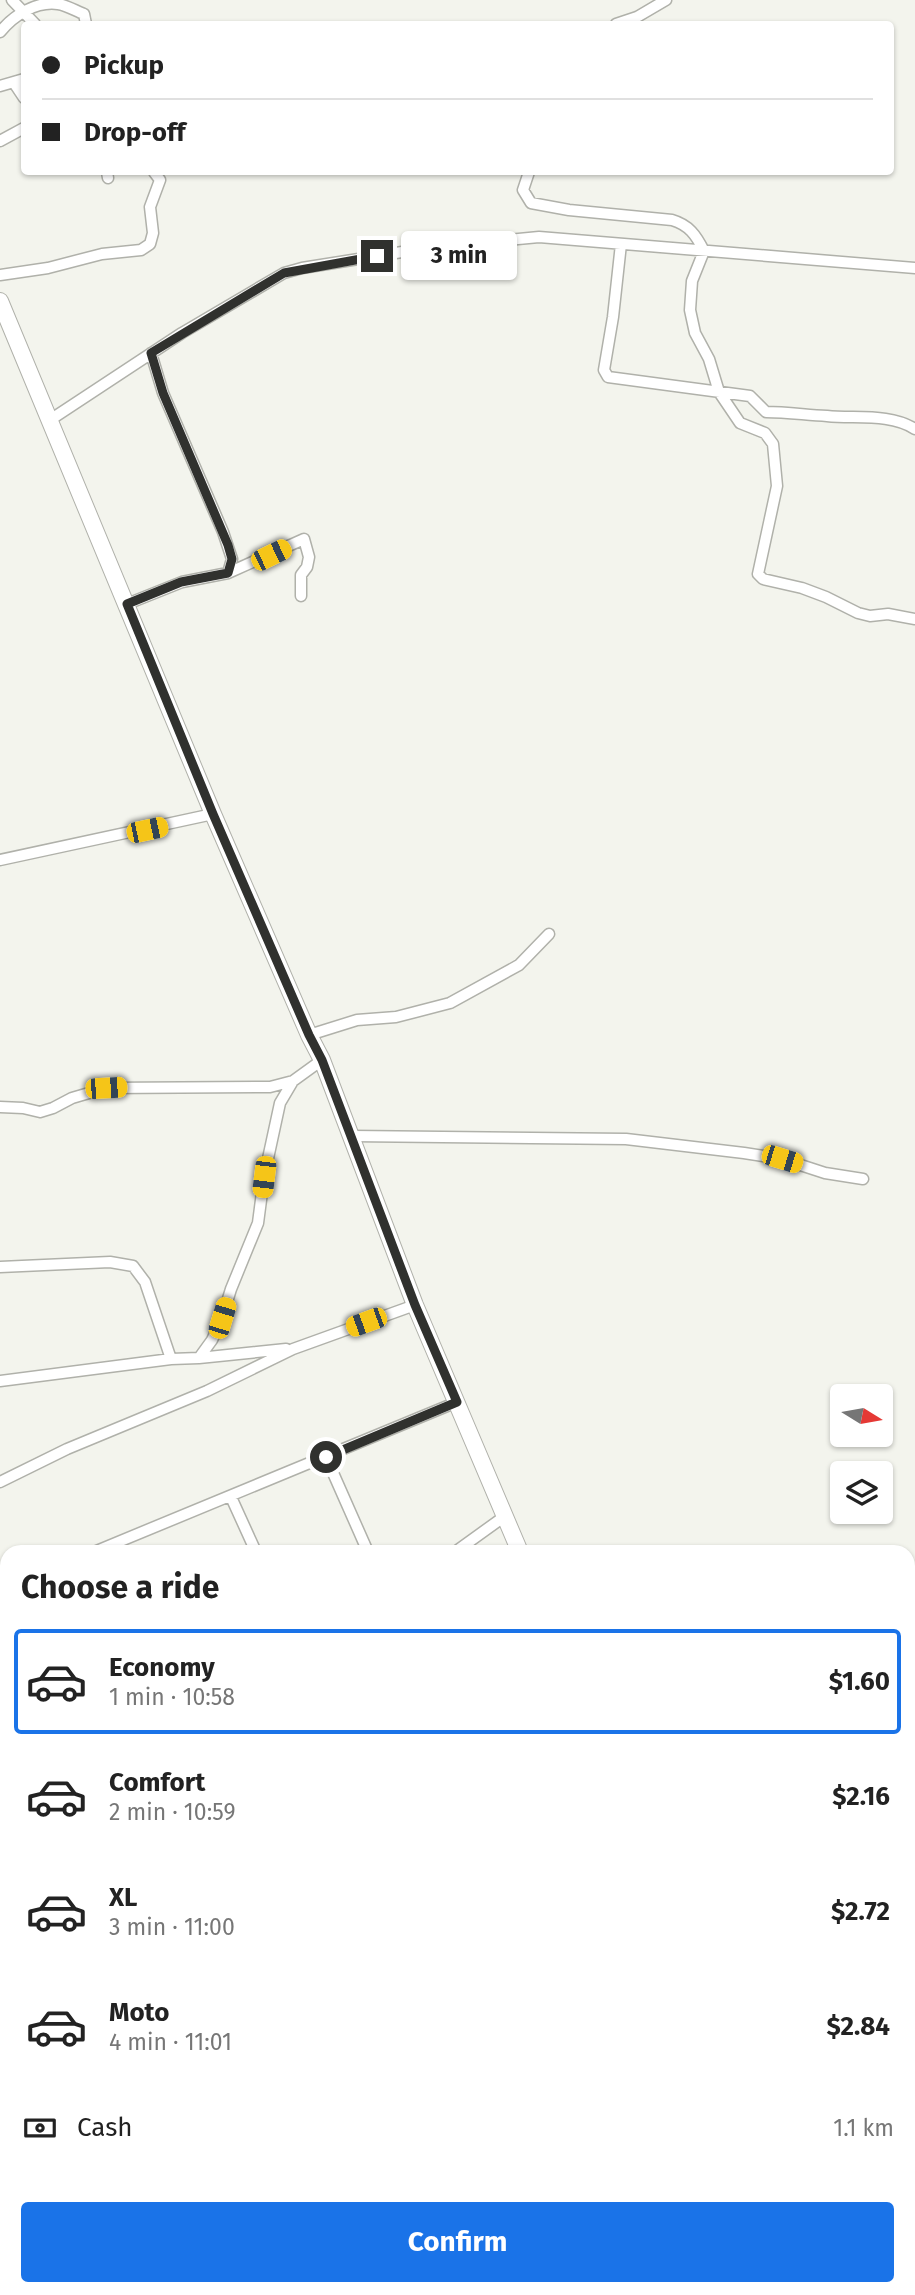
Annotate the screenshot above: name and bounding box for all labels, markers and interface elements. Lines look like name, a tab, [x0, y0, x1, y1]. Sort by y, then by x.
text: Pickup	[84, 50, 164, 81]
text: Drop-off	[84, 117, 186, 148]
callout: 3 min	[402, 232, 517, 280]
route end	[361, 240, 393, 272]
text: 3 min	[431, 241, 487, 269]
car	[248, 536, 295, 574]
car	[125, 815, 170, 845]
car	[85, 1076, 128, 1100]
car	[759, 1143, 806, 1175]
car	[252, 1155, 277, 1199]
car	[206, 1295, 239, 1341]
car	[343, 1305, 390, 1339]
north arrow	[830, 1384, 892, 1447]
map controls	[830, 1384, 893, 1524]
route start	[310, 1441, 342, 1473]
button: layers	[830, 1461, 893, 1524]
text: Choose a ride	[21, 1568, 219, 1606]
icon: car	[25, 1650, 88, 1713]
text: Economy	[109, 1652, 215, 1683]
text: $1.60	[829, 1666, 890, 1697]
text: 1 min · 10:58	[109, 1683, 235, 1711]
icon: car	[25, 1765, 88, 1828]
text: Comfort	[109, 1767, 205, 1798]
text: $2.16	[832, 1781, 890, 1812]
text: 2 min · 10:59	[109, 1798, 236, 1826]
icon: car	[25, 1880, 88, 1943]
text: XL	[109, 1882, 137, 1913]
text: $2.72	[831, 1896, 890, 1927]
text: 3 min · 11:00	[109, 1913, 235, 1941]
icon: car	[25, 1995, 88, 2058]
text: Moto	[109, 1997, 169, 2028]
text: $2.84	[827, 2011, 890, 2042]
text: 4 min · 11:01	[109, 2028, 232, 2056]
icon: cash	[21, 2109, 59, 2147]
text: Cash	[77, 2112, 133, 2143]
text: 1.1 km	[833, 2114, 894, 2142]
button: Confirm	[21, 2202, 894, 2282]

